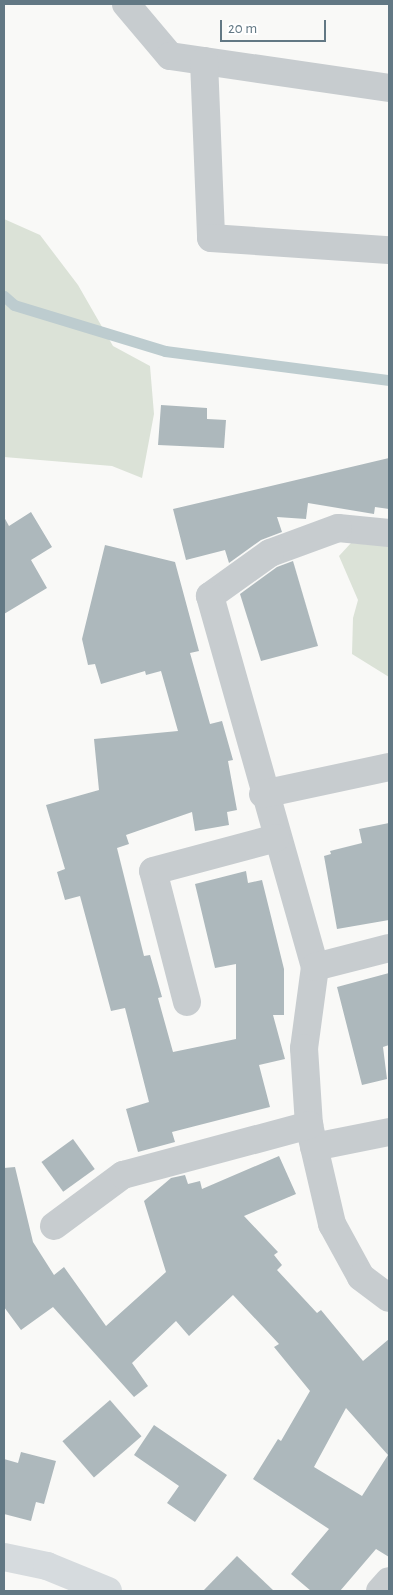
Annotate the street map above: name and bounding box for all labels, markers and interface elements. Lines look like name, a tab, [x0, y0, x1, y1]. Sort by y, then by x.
scale bar	[223, 10, 329, 42]
text: 20 m	[228, 21, 257, 36]

